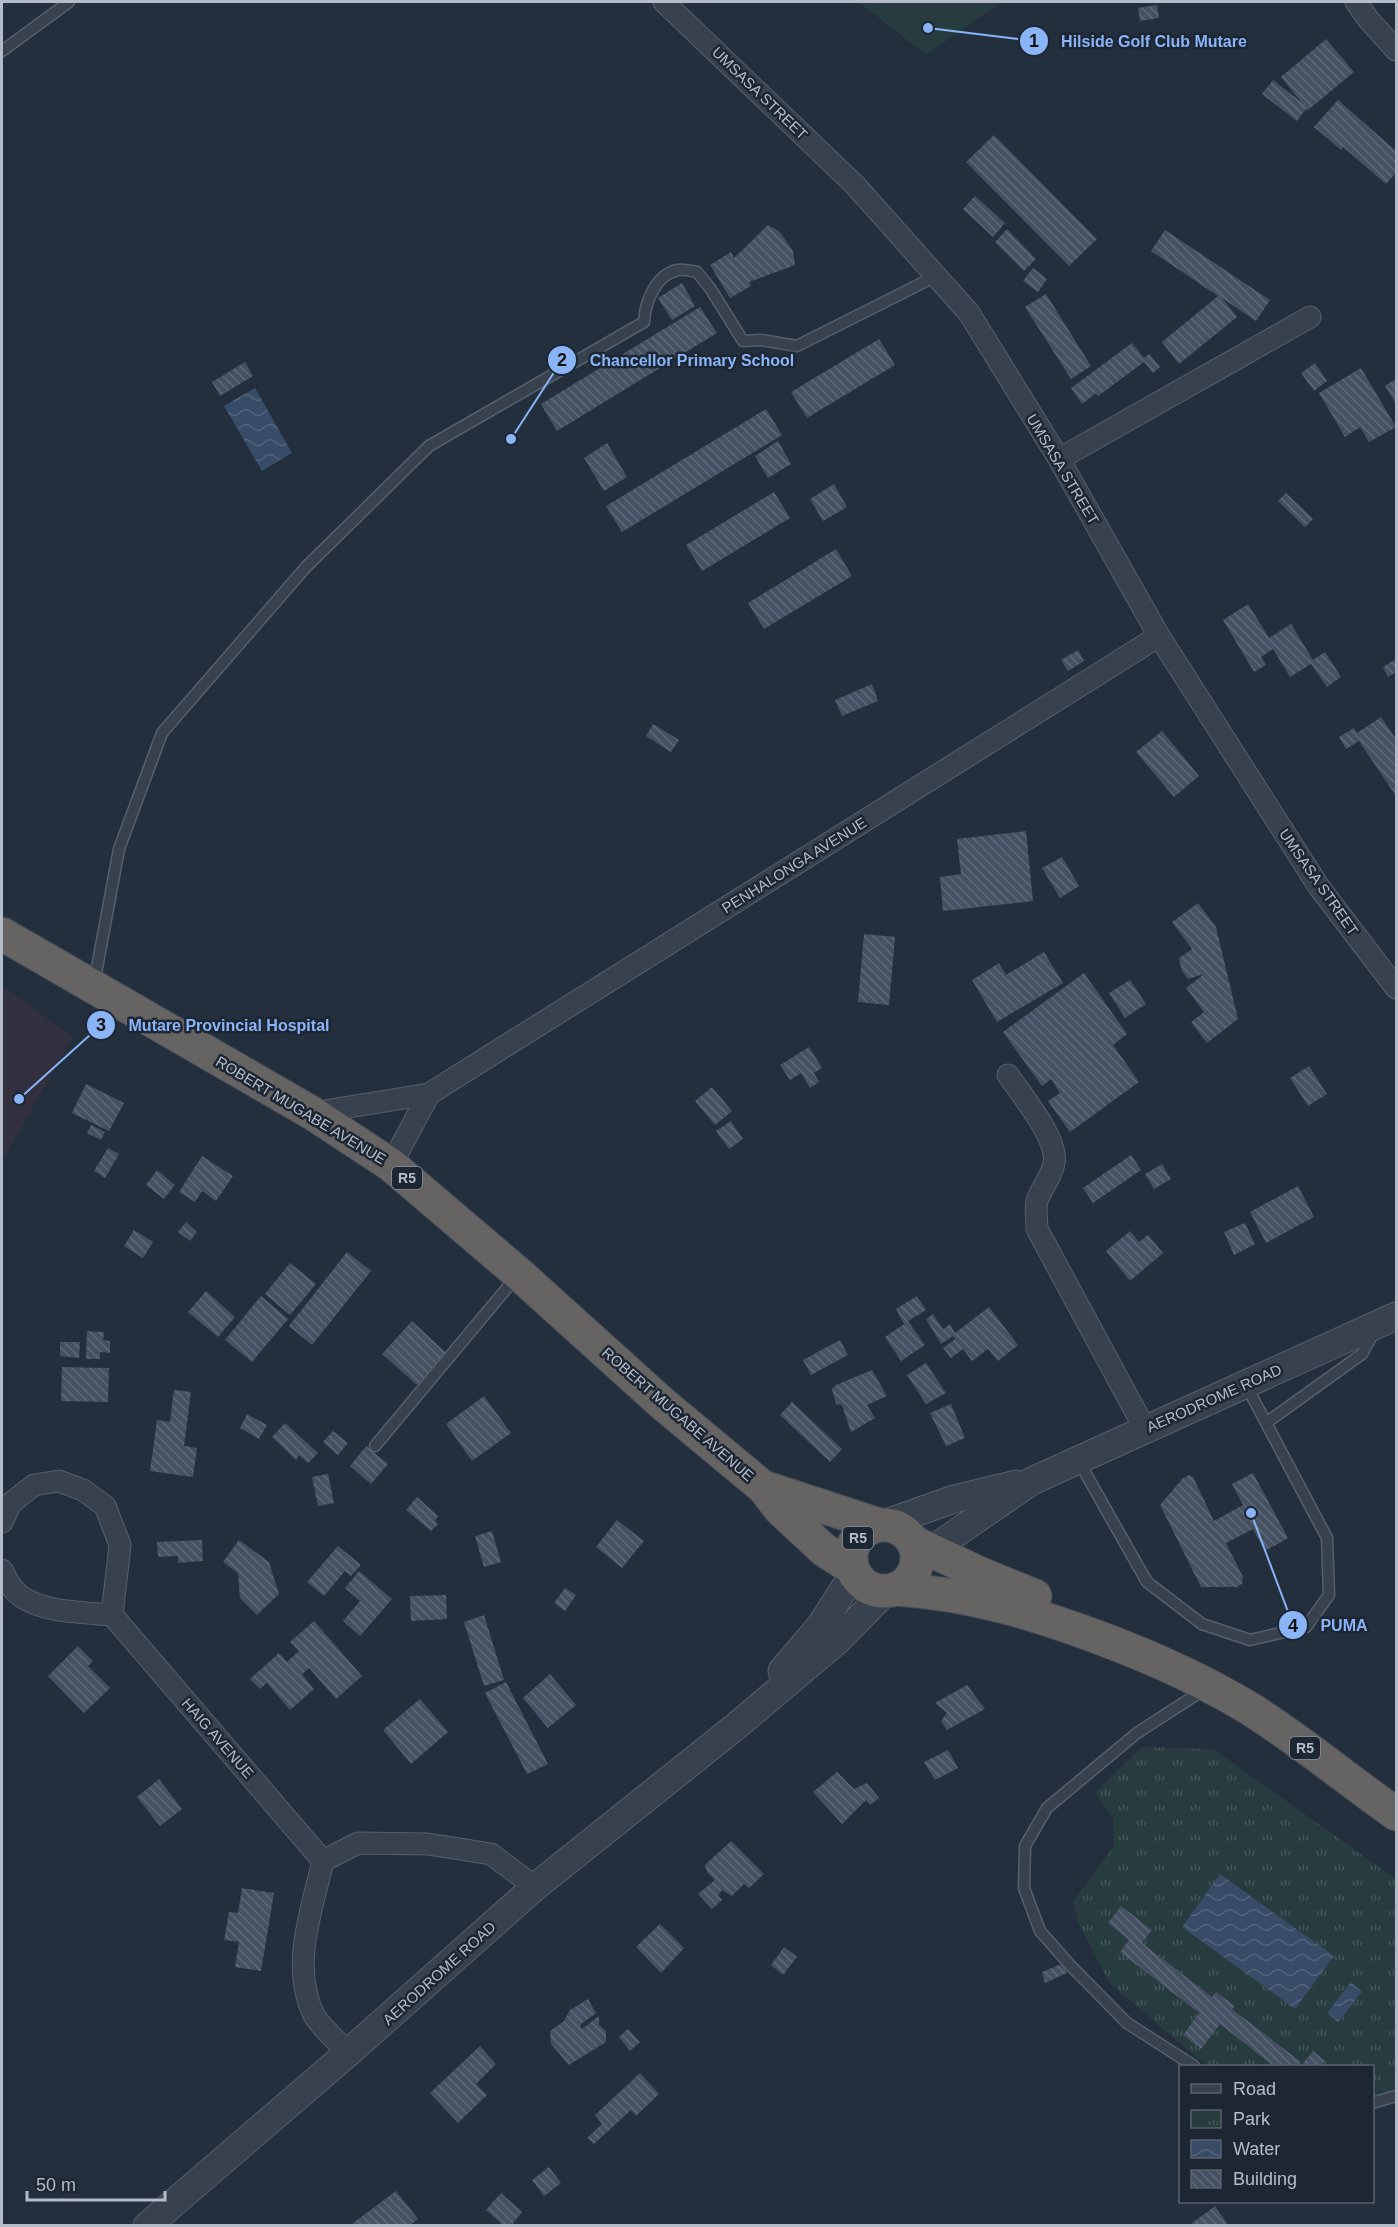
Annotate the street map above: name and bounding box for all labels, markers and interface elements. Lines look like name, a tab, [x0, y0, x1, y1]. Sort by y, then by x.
callout: Hilside Golf Club Mutare	[1019, 24, 1259, 58]
text: 1	[1029, 31, 1039, 51]
text: Hilside Golf Club Mutare	[1061, 33, 1247, 50]
street label: UMSASA STREET	[709, 43, 811, 143]
callout: Chancellor Primary School	[547, 343, 806, 377]
text: 2	[557, 350, 567, 370]
text: Chancellor Primary School	[590, 352, 794, 369]
street label: UMSASA STREET	[1023, 411, 1103, 527]
street label: PENHALONGA AVENUE	[719, 813, 869, 917]
street label: UMSASA STREET	[1276, 826, 1362, 938]
callout: Mutare Provincial Hospital	[86, 1008, 341, 1042]
text: 3	[96, 1015, 106, 1035]
text: Mutare Provincial Hospital	[129, 1017, 329, 1034]
street label: ROBERT MUGABE AVENUE	[213, 1052, 389, 1168]
road number: R5	[392, 1167, 422, 1189]
street label: ROBERT MUGABE AVENUE	[599, 1344, 757, 1484]
street label: AERODROME ROAD	[1144, 1361, 1284, 1435]
road number: R5	[843, 1527, 873, 1549]
callout: PUMA	[1278, 1608, 1379, 1642]
text: 4	[1288, 1616, 1298, 1636]
text: PUMA	[1320, 1617, 1368, 1634]
street label: HAIG AVENUE	[179, 1694, 257, 1782]
road number: R5	[1290, 1737, 1320, 1759]
street label: AERODROME ROAD	[379, 1918, 499, 2028]
legend	[1179, 2065, 1374, 2203]
text: Road	[1233, 2079, 1276, 2099]
text: Park	[1233, 2109, 1271, 2129]
text: Water	[1233, 2139, 1280, 2159]
scale bar	[27, 2164, 165, 2202]
text: Building	[1233, 2169, 1297, 2189]
text: 50 m	[36, 2175, 76, 2195]

